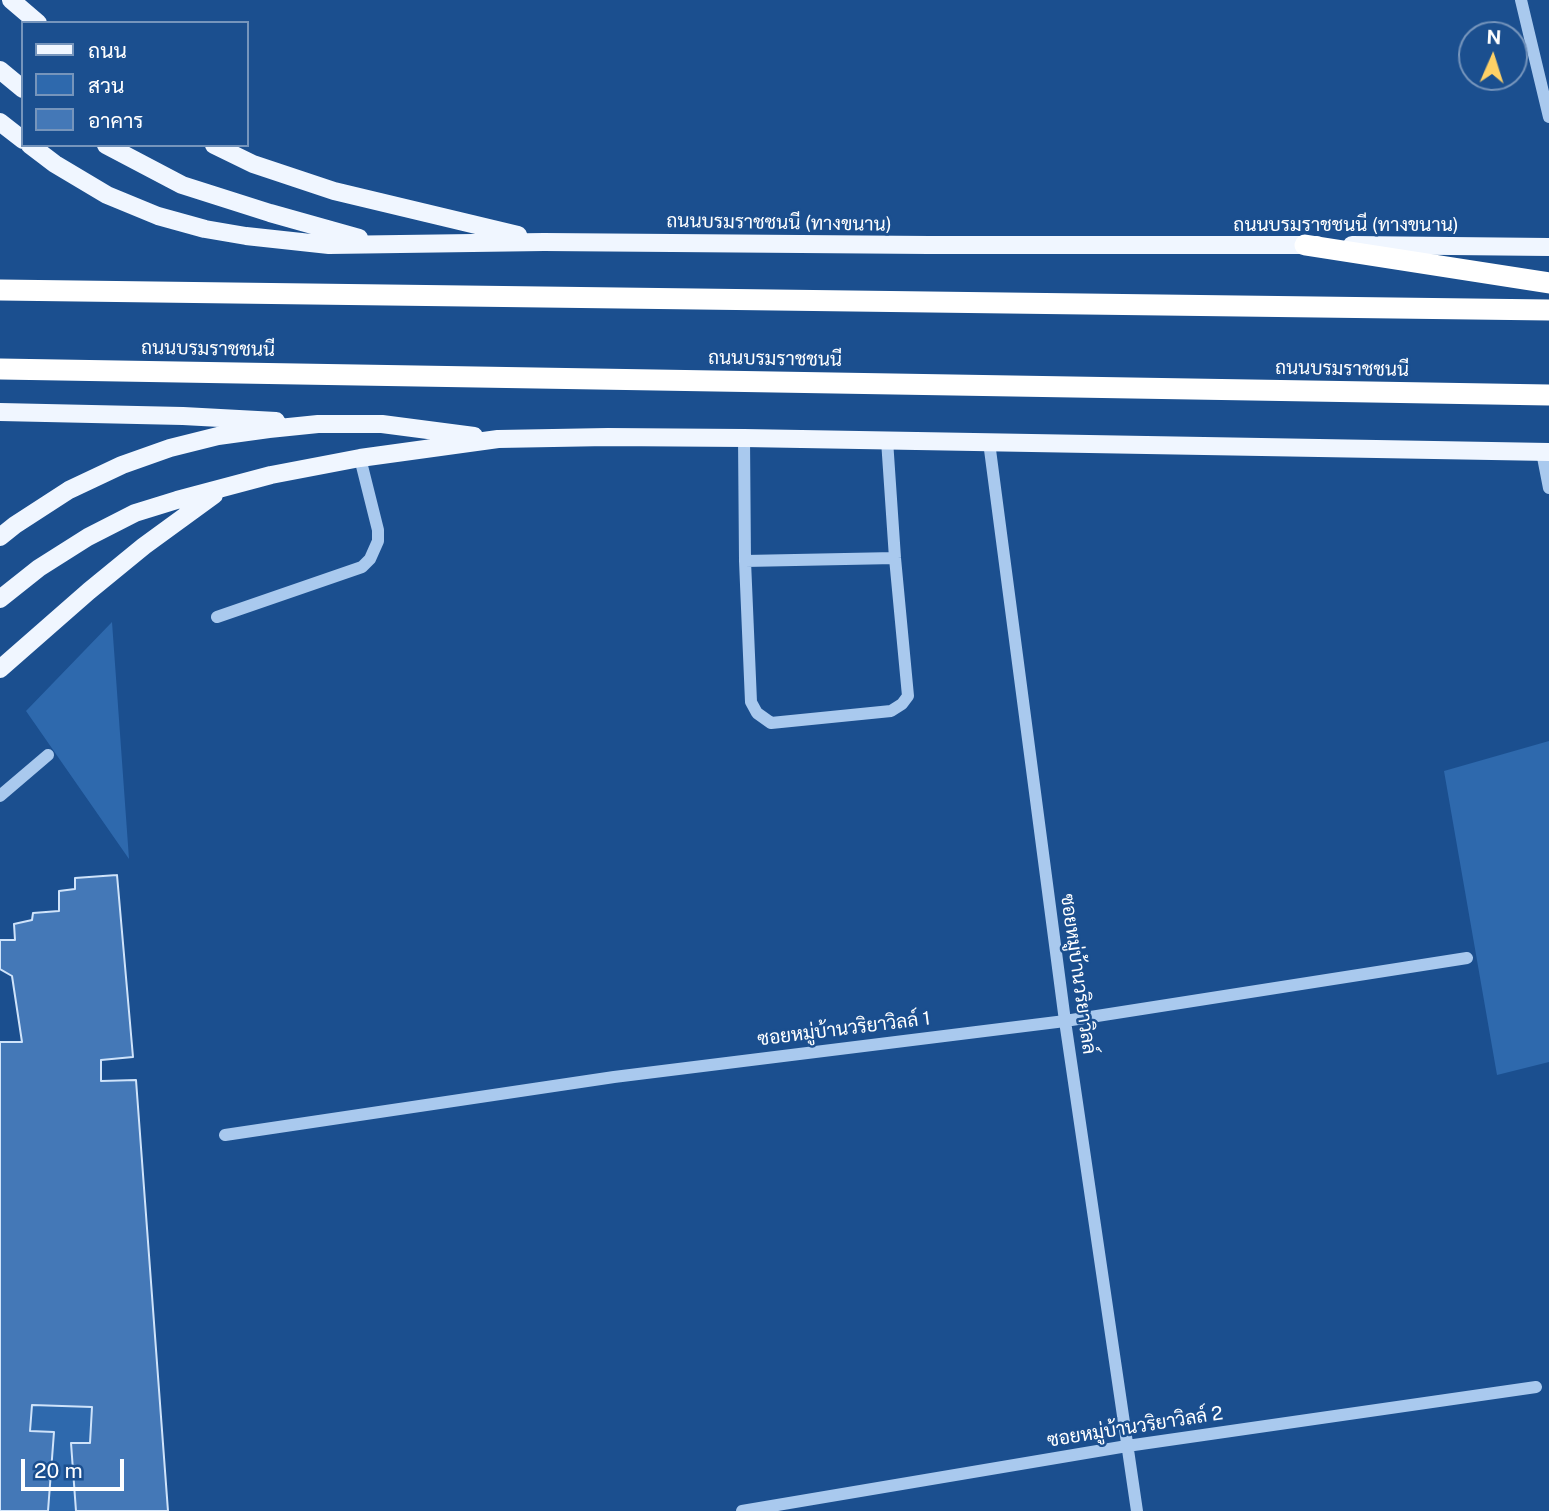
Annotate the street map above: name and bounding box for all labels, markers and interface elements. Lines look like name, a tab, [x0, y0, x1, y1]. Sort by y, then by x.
legend	[21, 21, 248, 147]
north arrow	[1458, 21, 1528, 91]
text: N	[1486, 26, 1502, 48]
text: ถนน	[88, 38, 127, 63]
text: สวน	[88, 73, 124, 98]
text: อาคาร	[88, 108, 144, 133]
street label: ถนนบรมราชชนนี (ทางขนาน)	[666, 210, 892, 236]
street label: ถนนบรมราชชนนี (ทางขนาน)	[1233, 214, 1459, 236]
street label: ถนนบรมราชชนนี	[141, 336, 275, 362]
street label: ถนนบรมราชชนนี	[708, 346, 842, 372]
street label: ถนนบรมราชชนนี	[1275, 356, 1409, 382]
street label: ซอยหมู่บ้านวริยาวิลล์	[1055, 892, 1101, 1056]
street label: ซอยหมู่บ้านวริยาวิลล์ 1	[756, 1007, 932, 1051]
street label: ซอยหมู่บ้านวริยาวิลล์ 2	[1045, 1402, 1225, 1452]
scale bar	[24, 1444, 128, 1488]
text: 20 m	[34, 1458, 83, 1483]

